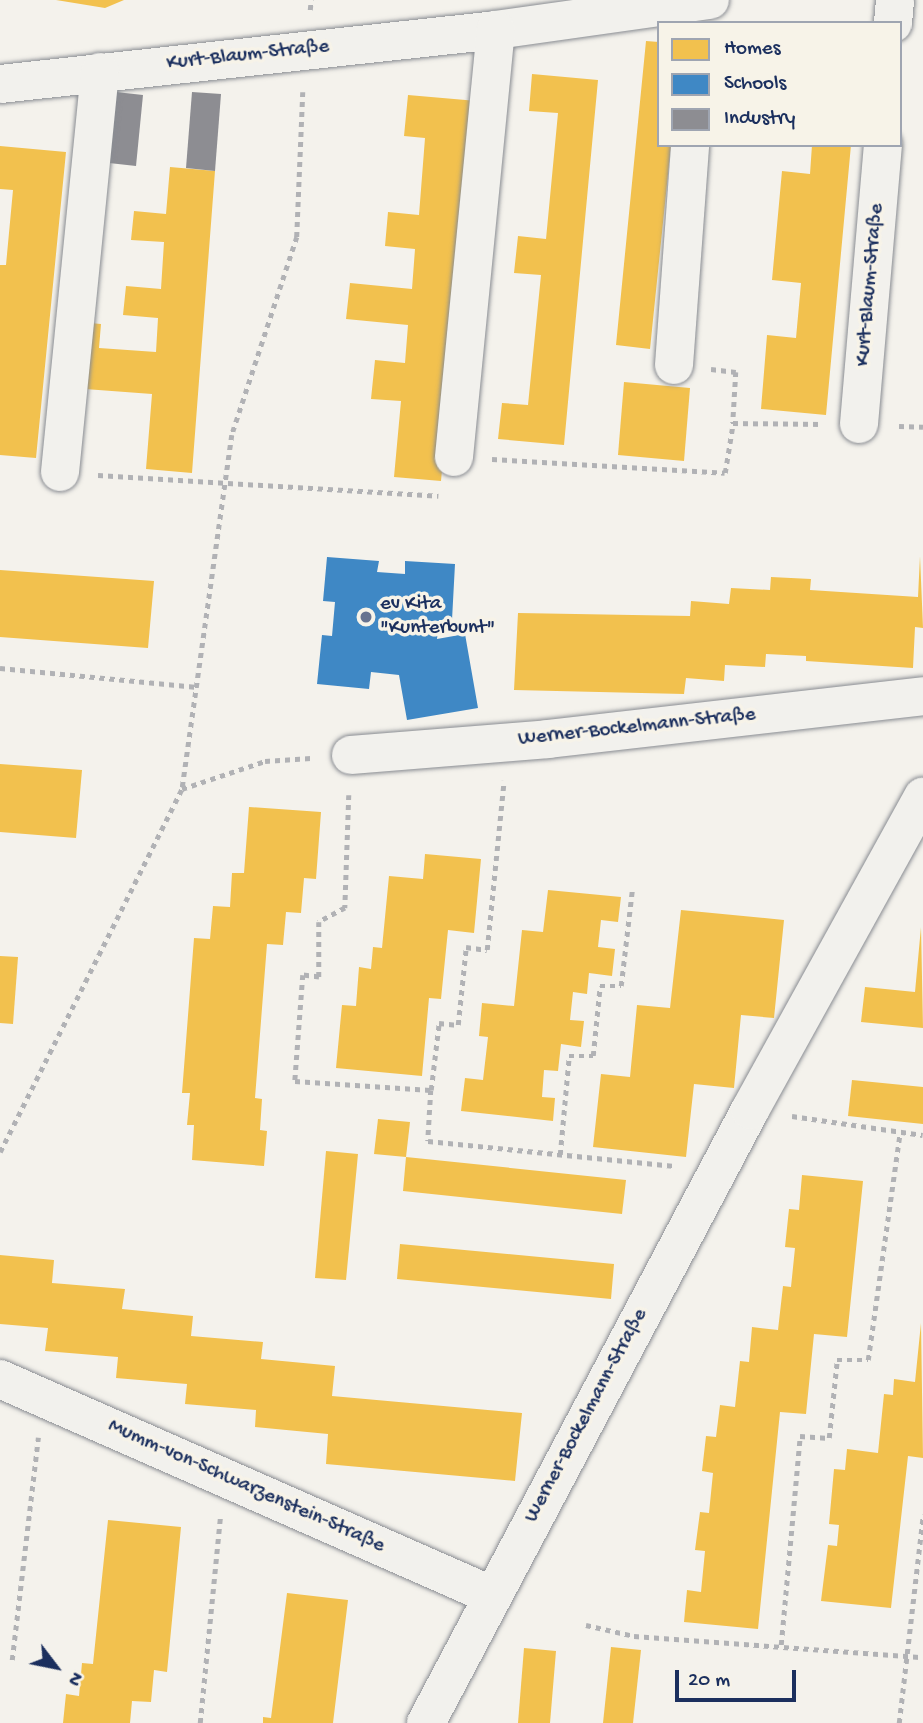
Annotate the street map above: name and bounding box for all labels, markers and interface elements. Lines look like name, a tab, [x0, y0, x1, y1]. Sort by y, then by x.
legend	[657, 21, 902, 147]
street label: Kurt-Blaum-Straße	[165, 35, 331, 77]
text: Homes	[724, 37, 780, 62]
text: Schools	[724, 72, 786, 97]
text: Industry	[724, 107, 795, 132]
street label: Kurt-Blaum-Straße	[851, 203, 891, 367]
place label: ev Kita "Kunterbunt"	[380, 592, 495, 642]
marker: ev Kita "Kunterbunt"	[358, 609, 374, 625]
street label: Werner-Bockelmann-Straße	[517, 703, 757, 753]
street label: Werner-Bockelmann-Straße	[520, 1305, 654, 1527]
street label: Mumm-von-Schwarzenstein-Straße	[104, 1414, 388, 1560]
north arrow	[21, 1632, 91, 1702]
scale bar	[678, 1656, 799, 1700]
text: N	[61, 1667, 87, 1690]
text: 20 m	[688, 1669, 730, 1694]

